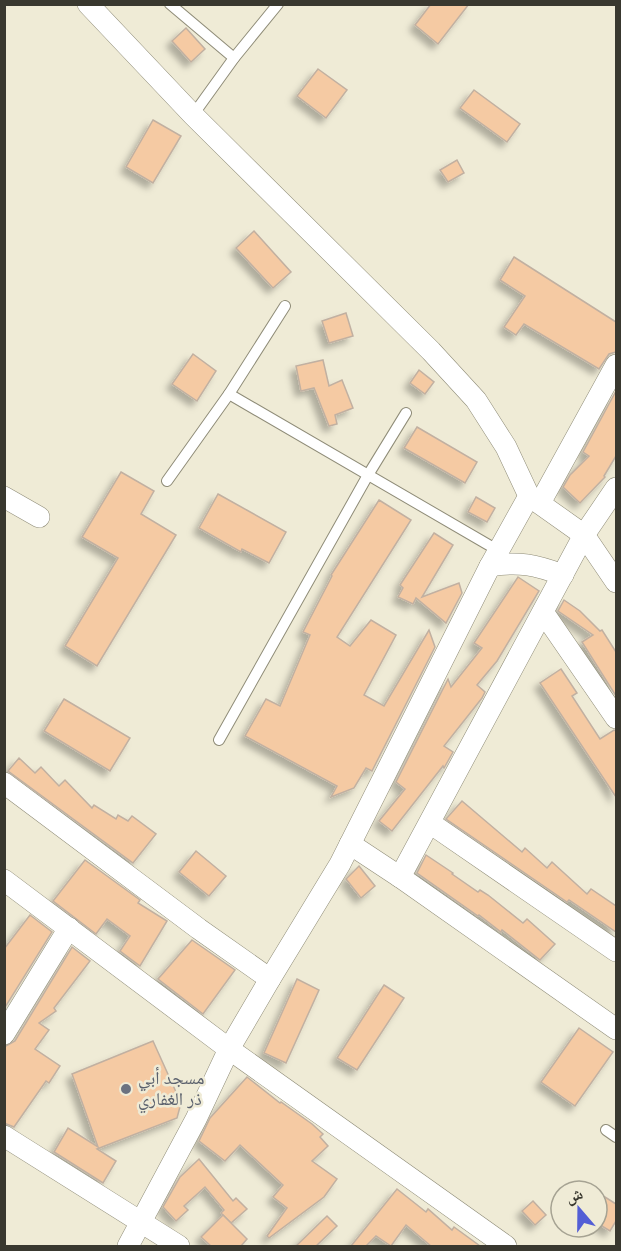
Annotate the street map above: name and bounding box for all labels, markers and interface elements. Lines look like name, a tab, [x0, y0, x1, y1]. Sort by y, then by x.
place label: مسجد أبي ذر الغفاري	[138, 1067, 205, 1113]
marker: مسجد أبي ذر الغفاري	[119, 1082, 133, 1096]
north arrow	[549, 1179, 609, 1239]
text: ش	[563, 1184, 586, 1209]

